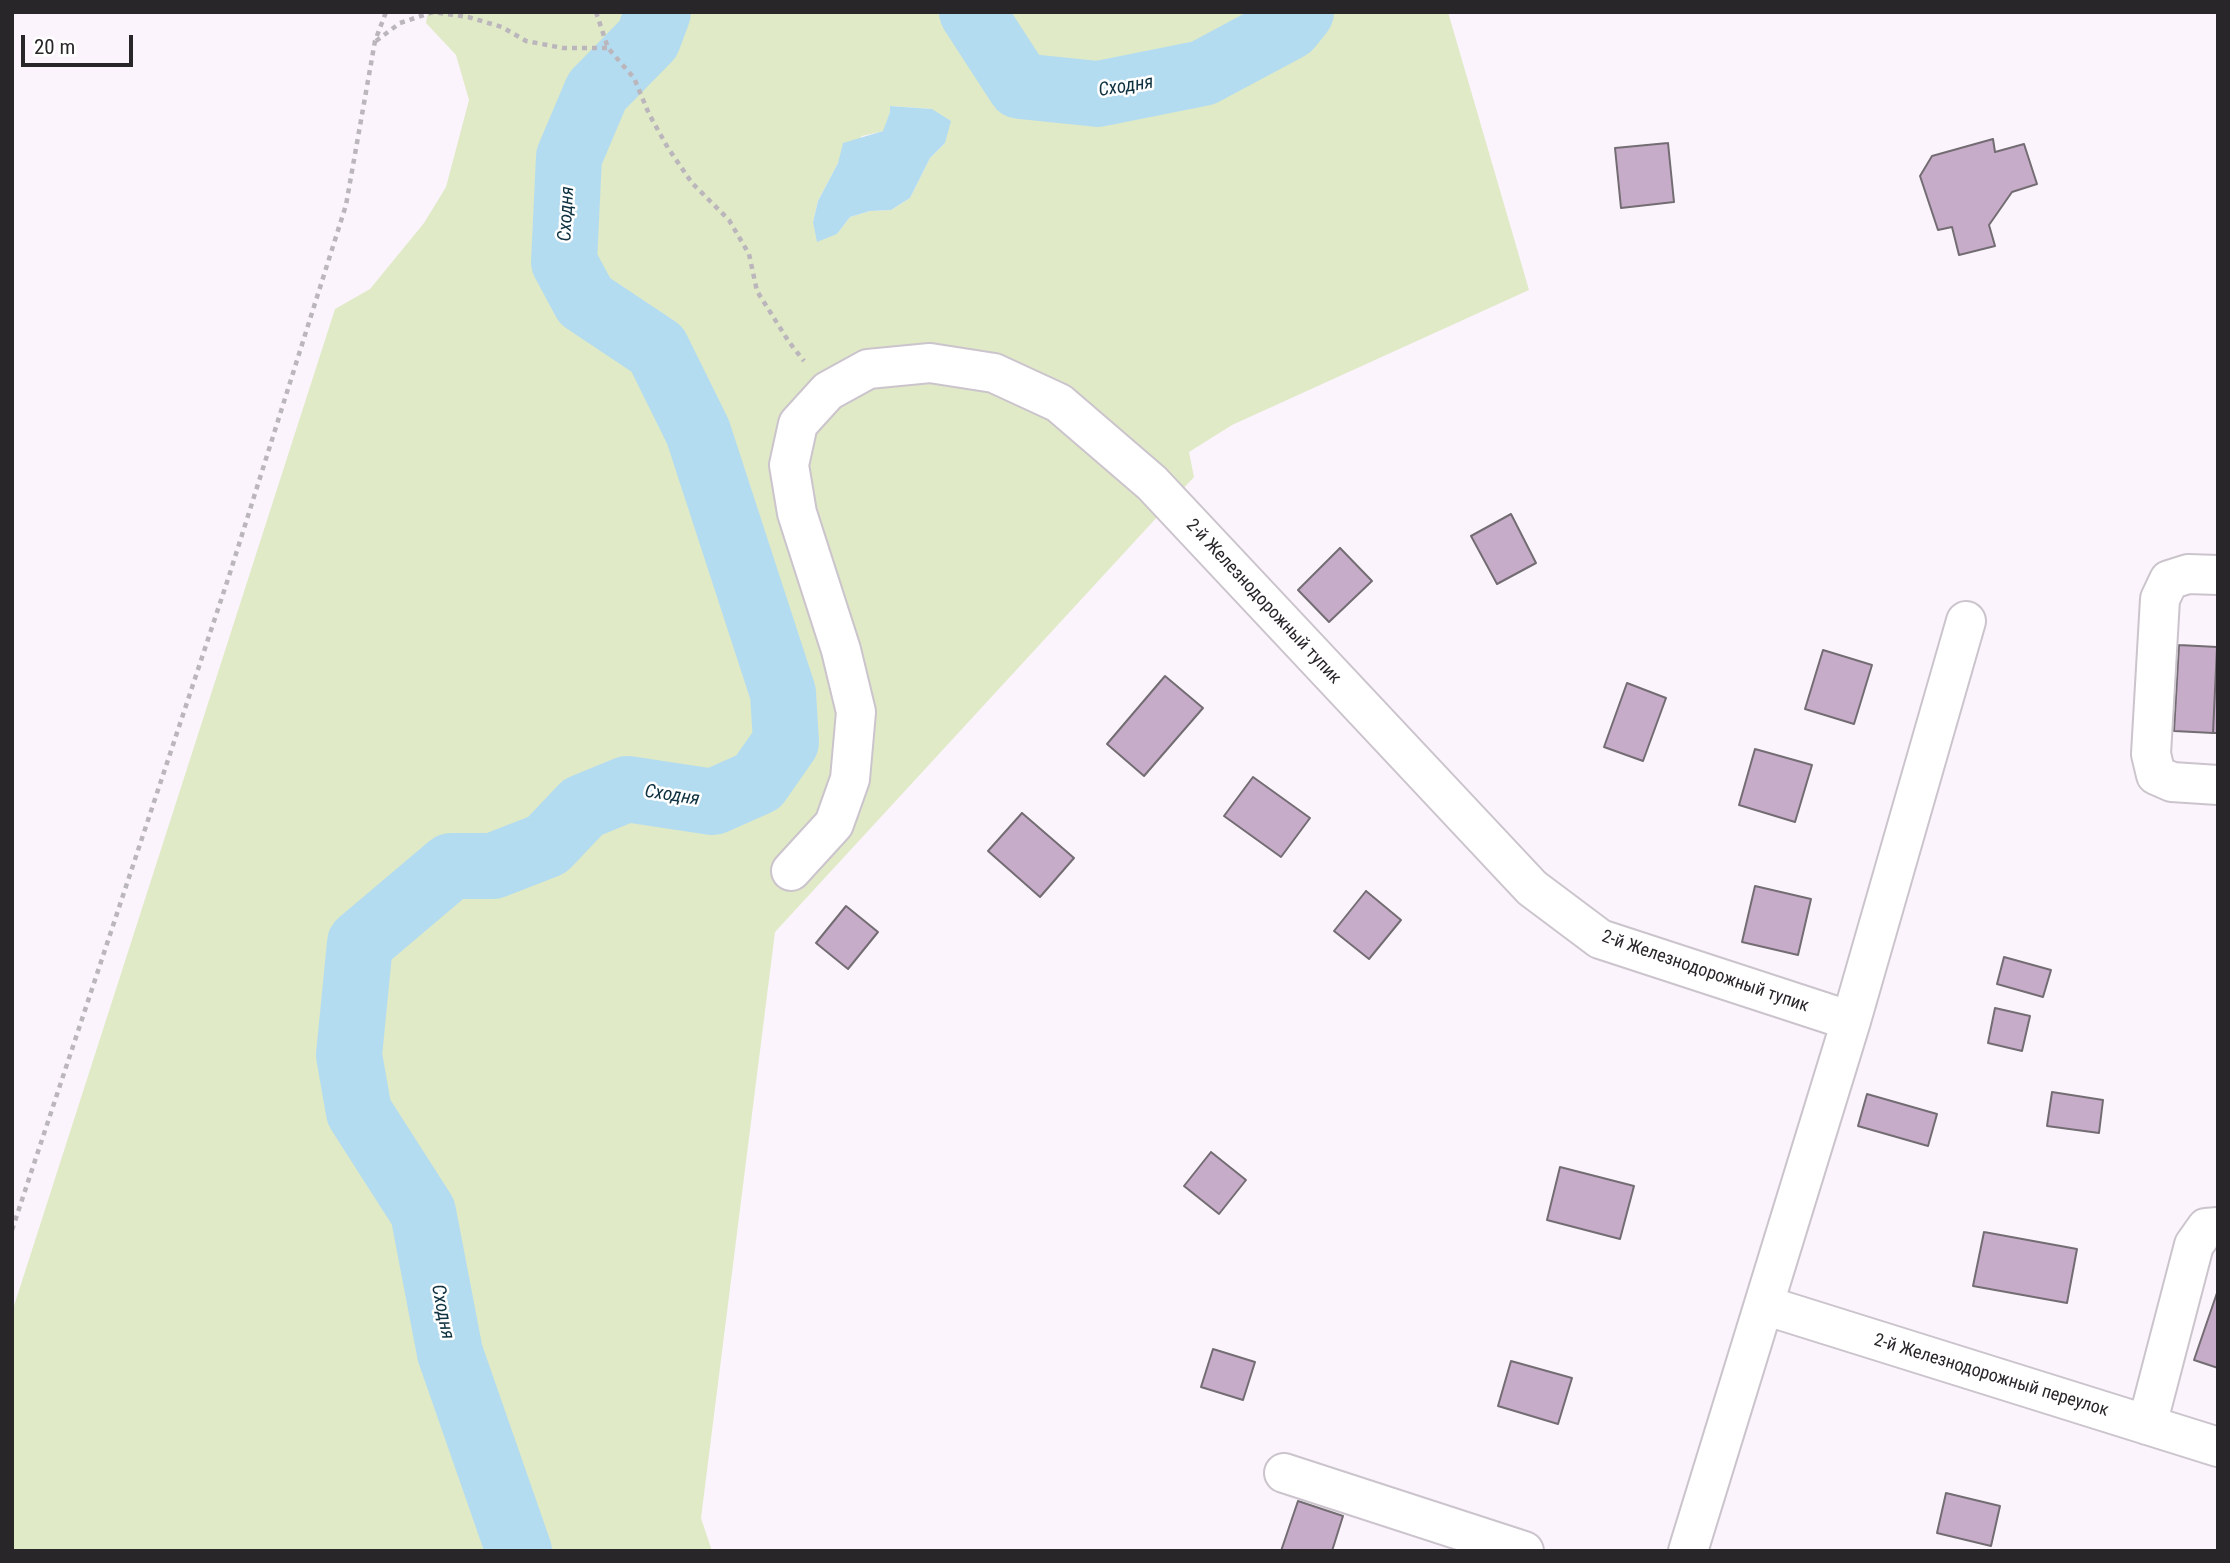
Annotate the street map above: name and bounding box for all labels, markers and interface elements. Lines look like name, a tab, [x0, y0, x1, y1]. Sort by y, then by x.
scale bar	[24, 21, 136, 65]
text: 20 m	[34, 35, 75, 59]
water label: Сходня	[1097, 71, 1155, 103]
water label: Сходня	[554, 186, 580, 242]
street label: 2-й Железнодорожный тупик	[1181, 515, 1345, 689]
water label: Сходня	[643, 780, 701, 812]
street label: 2-й Железнодорожный тупик	[1599, 926, 1811, 1018]
water label: Сходня	[426, 1283, 458, 1341]
street label: 2-й Железнодорожный переулок	[1871, 1330, 2111, 1422]

